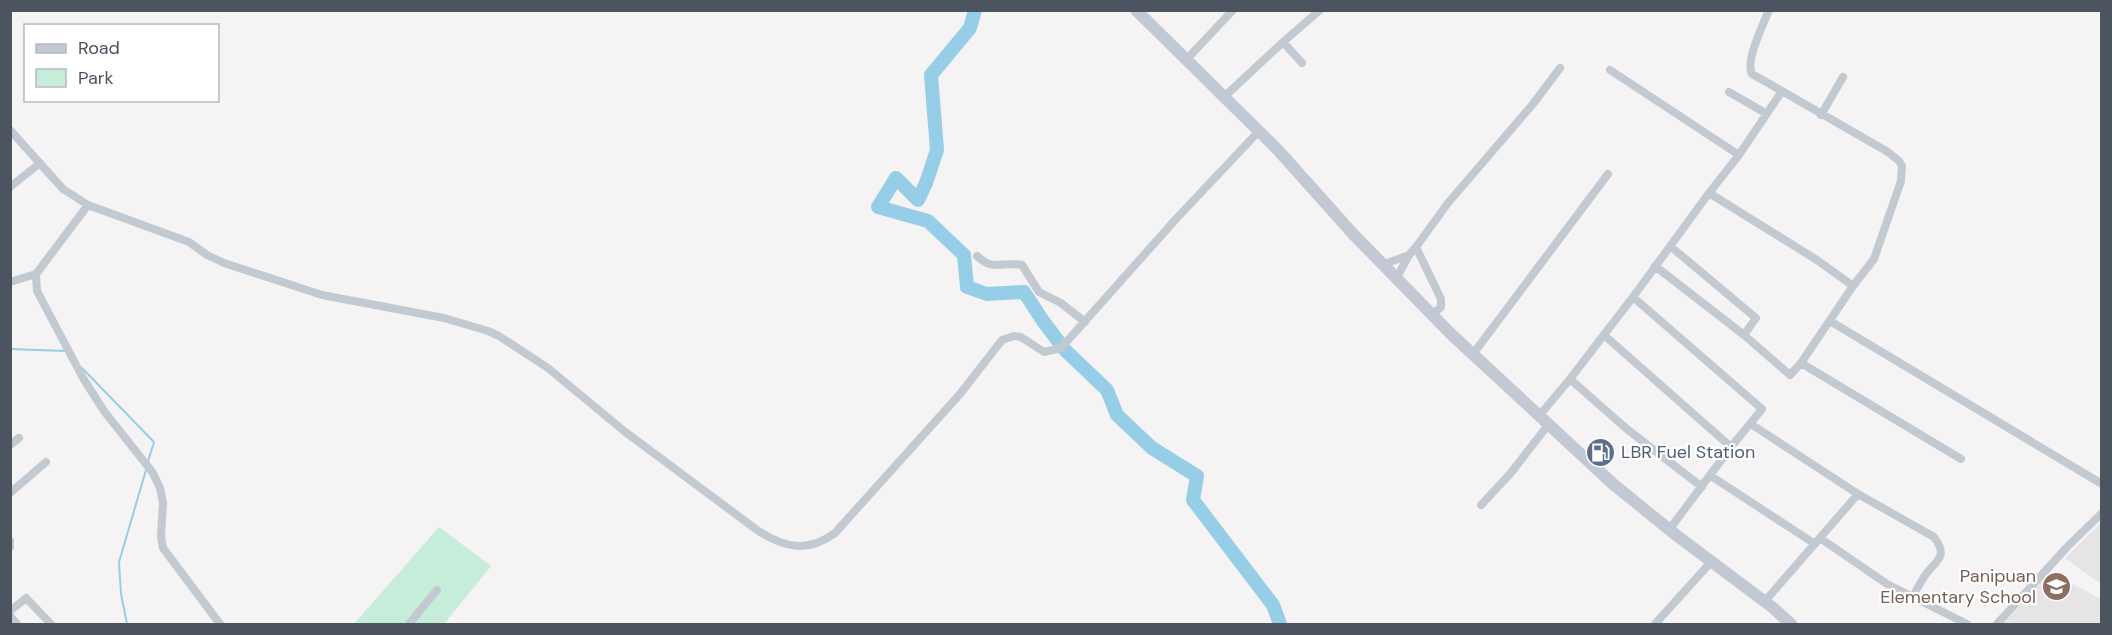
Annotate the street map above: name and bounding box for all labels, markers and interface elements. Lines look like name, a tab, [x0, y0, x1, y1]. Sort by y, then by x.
legend	[24, 24, 219, 102]
text: Road	[78, 36, 120, 60]
text: Park	[78, 66, 114, 90]
fuel station icon: LBR Fuel Station	[1584, 436, 1616, 468]
place label: LBR Fuel Station	[1621, 440, 1755, 464]
place label: Panipuan Elementary School	[1880, 564, 2036, 609]
school or university icon: Panipuan Elementary School	[2041, 570, 2073, 602]

